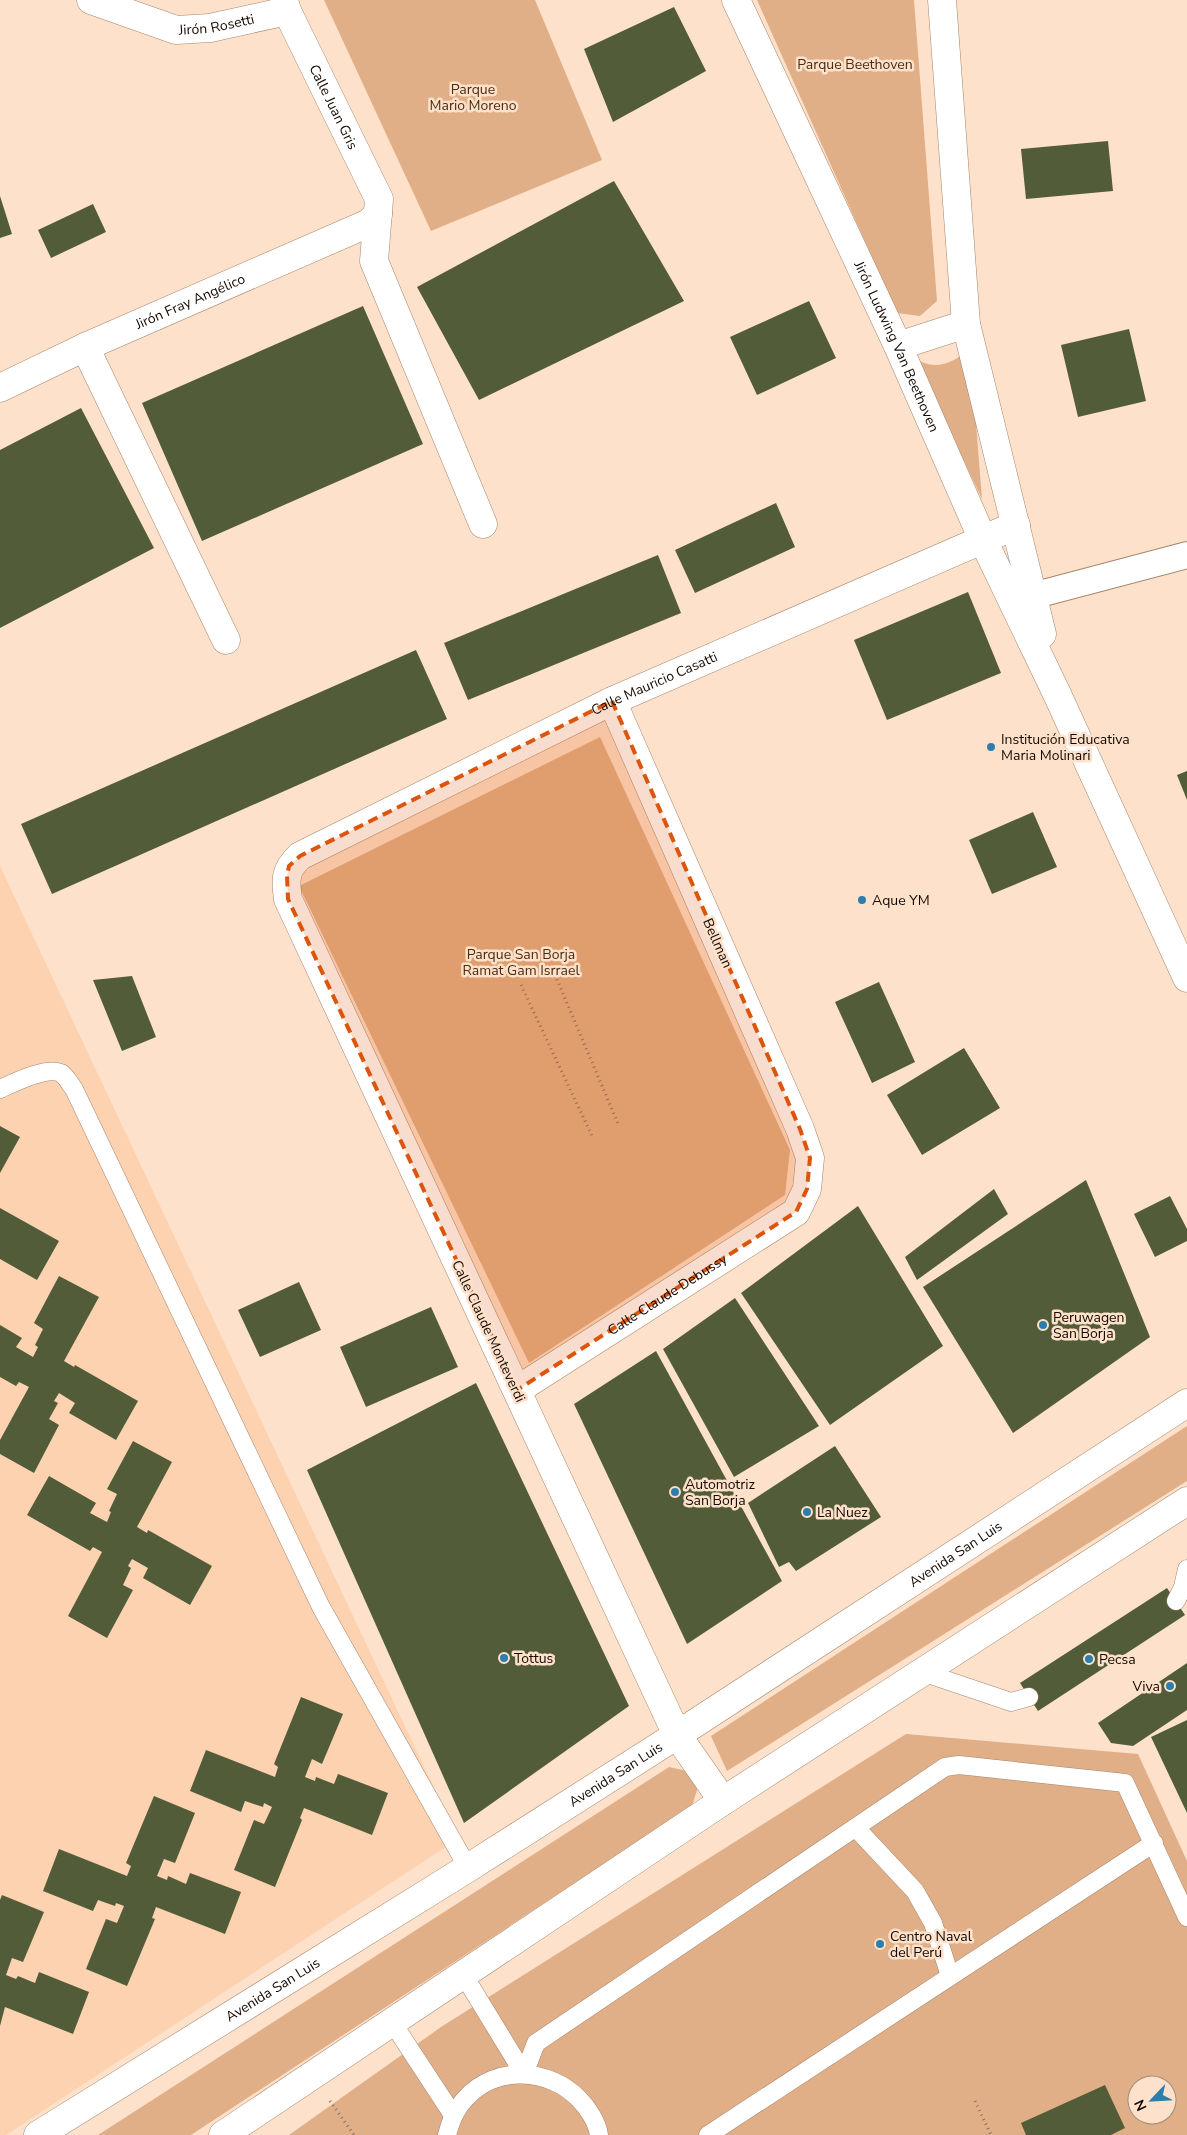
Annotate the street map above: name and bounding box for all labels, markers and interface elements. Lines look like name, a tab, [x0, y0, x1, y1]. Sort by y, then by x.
street label: Jirón Rosetti	[177, 10, 256, 40]
park label: Parque Beethoven	[797, 55, 913, 74]
street label: Calle Juan Gris	[305, 61, 362, 153]
park label: Parque Mario Moreno	[430, 80, 517, 115]
street label: Jirón Ludwing Van Beethoven	[849, 257, 943, 435]
street label: Jirón Fray Angélico	[131, 269, 248, 334]
street label: Calle Mauricio Casatti	[588, 647, 720, 720]
place label: Institución Educativa Maria Molinari	[1001, 730, 1130, 765]
marker: Institución Educativa Maria Molinari	[985, 741, 997, 753]
place label: Aque YM	[872, 891, 930, 910]
marker: Aque YM	[856, 894, 868, 906]
street label: Bellman	[698, 915, 737, 971]
park label: Parque San Borja Ramat Gam Isrrael	[462, 945, 580, 980]
street label: Calle Claude Debussy	[604, 1249, 731, 1340]
street label: Calle Claude Monteverdi	[447, 1257, 530, 1405]
place label: Peruwagen San Borja	[1053, 1308, 1125, 1343]
marker: Peruwagen San Borja	[1037, 1319, 1049, 1331]
place label: Automotriz San Borja	[685, 1475, 756, 1510]
marker: Automotriz San Borja	[669, 1486, 681, 1498]
place label: La Nuez	[817, 1503, 868, 1522]
marker: La Nuez	[801, 1506, 813, 1518]
street label: Avenida San Luis	[905, 1517, 1006, 1592]
place label: Tottus	[514, 1649, 554, 1668]
place label: Pecsa	[1099, 1650, 1136, 1669]
marker: Tottus	[498, 1652, 510, 1664]
marker: Pecsa	[1083, 1653, 1095, 1665]
place label: Viva	[1132, 1677, 1160, 1696]
marker: Viva	[1164, 1680, 1176, 1692]
street label: Avenida San Luis	[565, 1737, 667, 1811]
place label: Centro Naval del Perú	[890, 1927, 973, 1962]
marker: Centro Naval del Perú	[874, 1938, 886, 1950]
street label: Avenida San Luis	[222, 1953, 324, 2026]
north arrow	[1127, 2075, 1177, 2125]
text: N	[1130, 2097, 1151, 2114]

